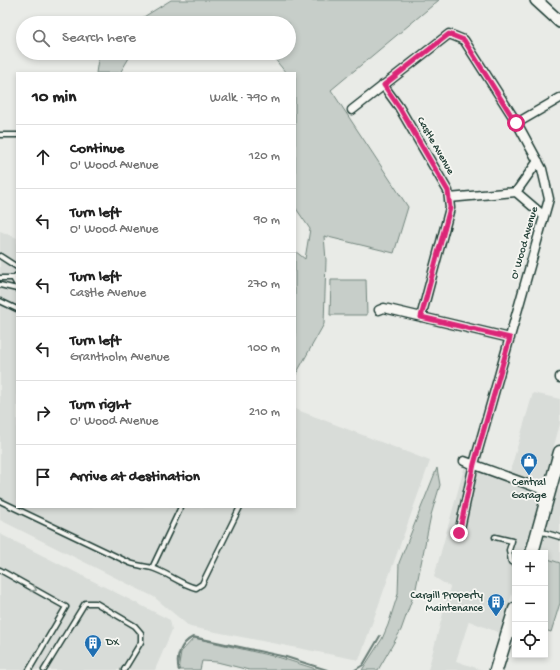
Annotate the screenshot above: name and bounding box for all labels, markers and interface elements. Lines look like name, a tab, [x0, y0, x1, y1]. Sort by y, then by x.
search box	[16, 16, 296, 60]
icon: search	[30, 27, 52, 49]
text: Search here	[62, 29, 136, 47]
text: 10 min	[32, 88, 76, 108]
text: Walk · 790 m	[210, 91, 280, 106]
route start	[507, 114, 525, 132]
street label: Castle Avenue	[414, 115, 456, 177]
text: Continue	[70, 140, 124, 158]
icon: ahead	[32, 146, 54, 168]
text: 120 m	[249, 149, 280, 164]
text: O' Wood Avenue	[70, 158, 159, 173]
text: Turn left	[70, 204, 121, 222]
street label: O' Wood Avenue	[509, 205, 541, 281]
icon: left	[32, 210, 54, 232]
text: 90 m	[254, 213, 280, 228]
text: O' Wood Avenue	[70, 222, 159, 237]
text: Turn left	[70, 268, 121, 286]
icon: left	[32, 274, 54, 296]
text: 270 m	[247, 277, 280, 292]
text: Castle Avenue	[70, 286, 146, 301]
text: Turn left	[70, 332, 121, 350]
icon: left	[32, 338, 54, 360]
text: 100 m	[248, 341, 280, 356]
text: Grantholm Avenue	[70, 350, 170, 365]
text: Turn right	[70, 396, 130, 414]
icon: right	[32, 402, 54, 424]
text: 210 m	[249, 405, 280, 420]
text: O' Wood Avenue	[70, 414, 159, 429]
shop icon: Central Garage	[519, 451, 539, 476]
icon: arrive	[32, 466, 54, 488]
text: Arrive at destination	[70, 468, 200, 486]
place label: Central Garage	[512, 477, 547, 502]
route end	[450, 524, 468, 542]
map controls	[512, 550, 548, 658]
button: +	[512, 550, 548, 586]
one-way arrow	[30, 584, 37, 592]
button: −	[512, 586, 548, 622]
place label: Cargill Property Maintenance	[410, 590, 484, 615]
building icon: Cargill Property Maintenance	[486, 592, 506, 617]
button: locate	[512, 622, 548, 658]
building icon: DX	[83, 633, 103, 658]
place label: DX	[105, 637, 120, 649]

